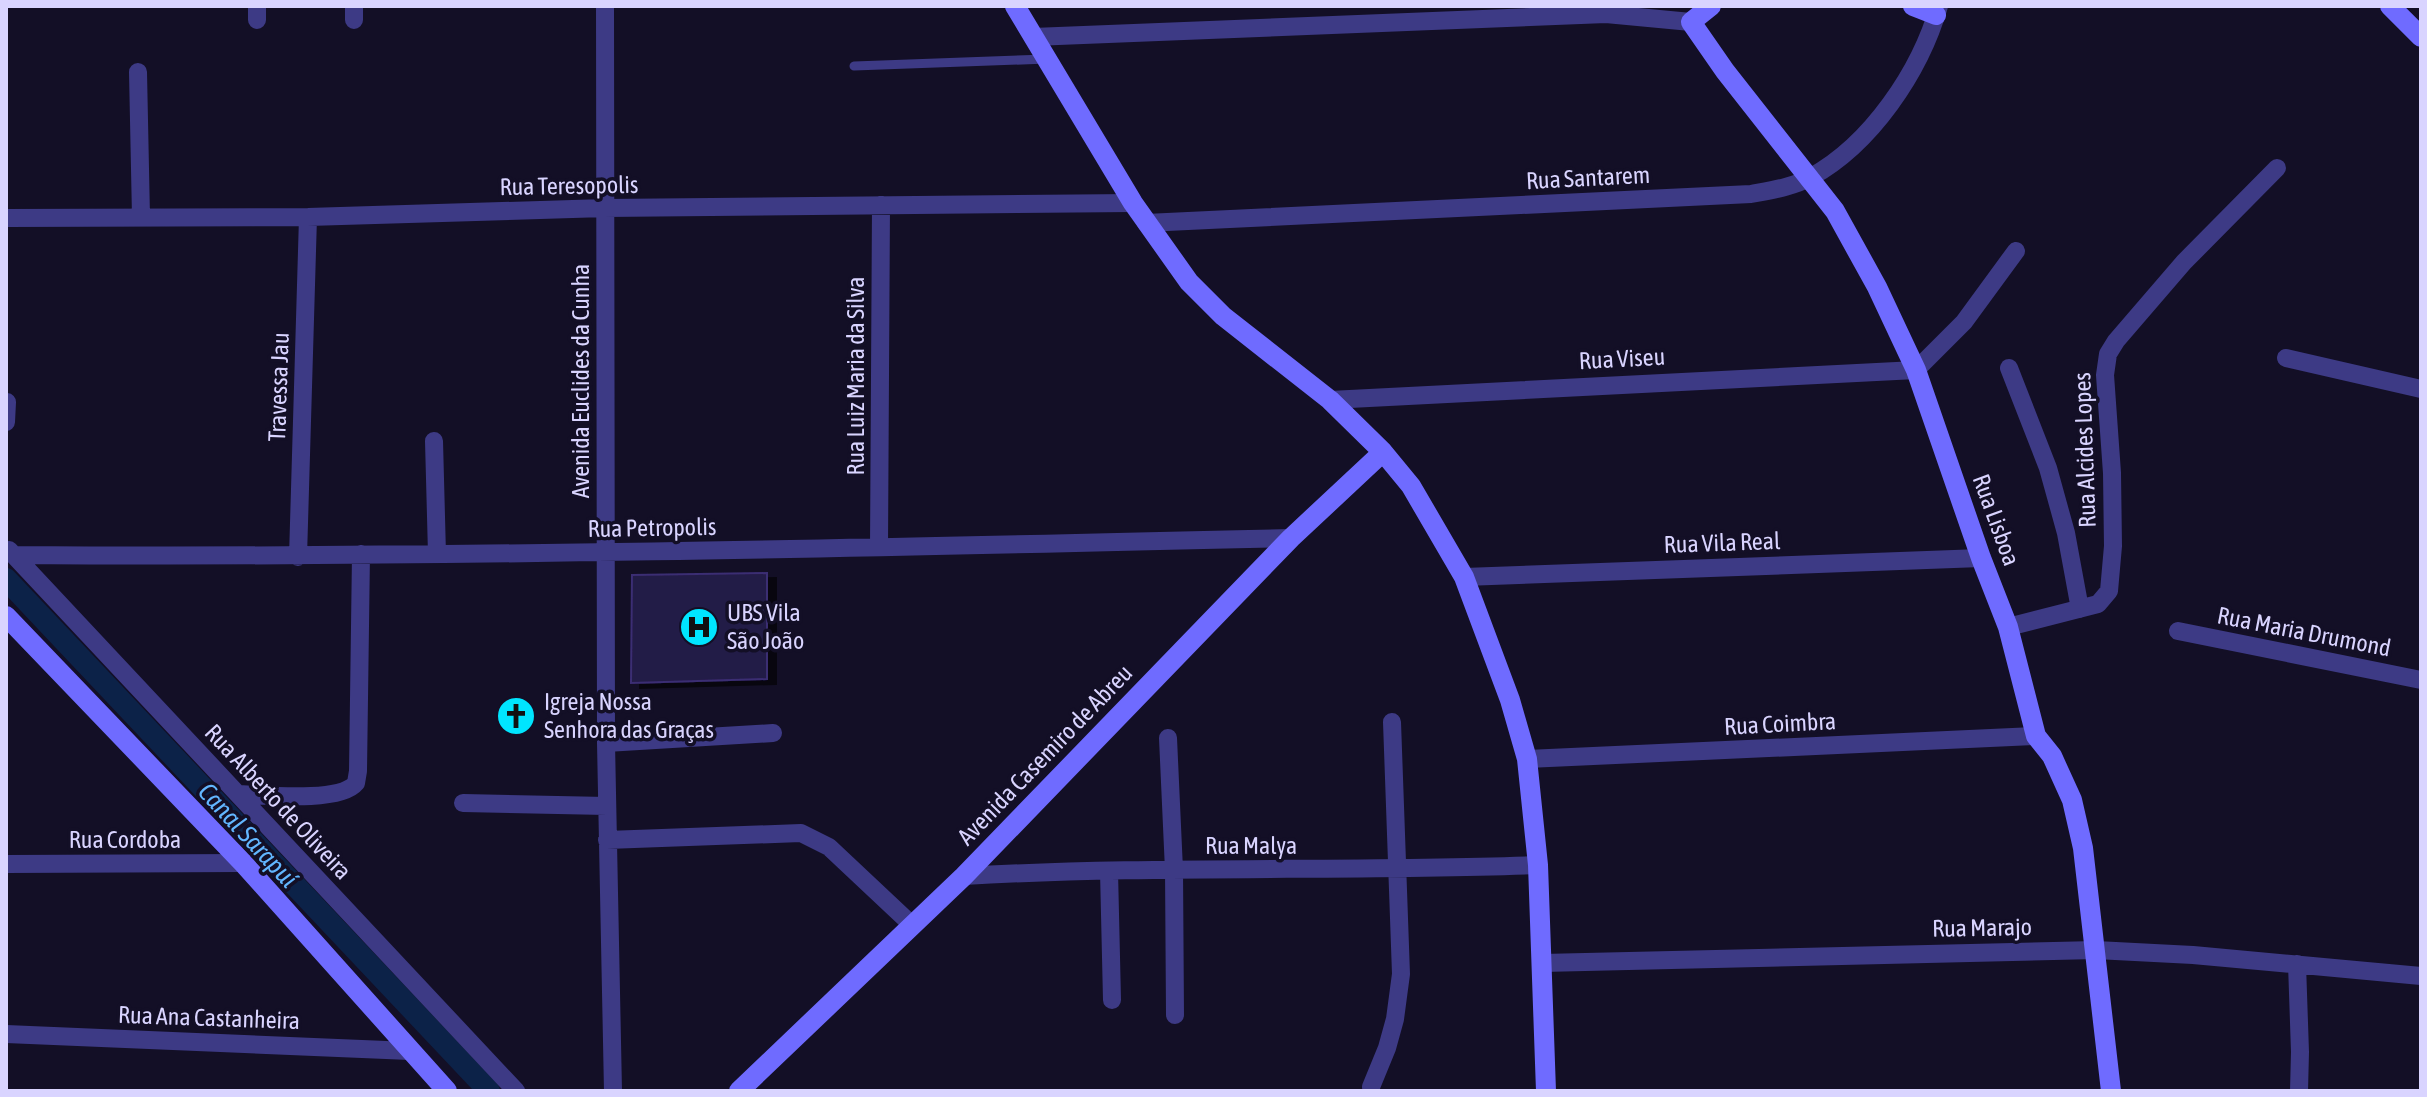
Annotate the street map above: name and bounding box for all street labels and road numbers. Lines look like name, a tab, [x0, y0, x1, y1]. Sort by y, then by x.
street label: Rua Santarem	[1525, 161, 1651, 194]
street label: Rua Teresopolis	[499, 171, 639, 200]
street label: Avenida Euclides da Cunha	[567, 264, 594, 498]
street label: Rua Luiz Maria da Silva	[842, 276, 869, 476]
street label: Travessa Jau	[263, 332, 294, 442]
street label: Rua Viseu	[1578, 343, 1666, 374]
street label: Rua Alcides Lopes	[2068, 372, 2101, 528]
street label: Rua Lisboa	[1968, 471, 2025, 569]
street label: Rua Petropolis	[587, 513, 717, 542]
street label: Rua Vila Real	[1663, 527, 1781, 558]
street label: Rua Maria Drumond	[2215, 601, 2393, 662]
street label: Avenida Casemiro de Abreu	[952, 659, 1137, 850]
street label: Rua Coimbra	[1723, 707, 1837, 740]
street label: Rua Alberto de Oliveira	[200, 719, 357, 885]
street label: Rua Cordoba	[69, 826, 181, 853]
street label: Rua Malya	[1205, 832, 1297, 859]
street label: Rua Marajo	[1932, 913, 2032, 942]
street label: Rua Ana Castanheira	[118, 1001, 300, 1034]

